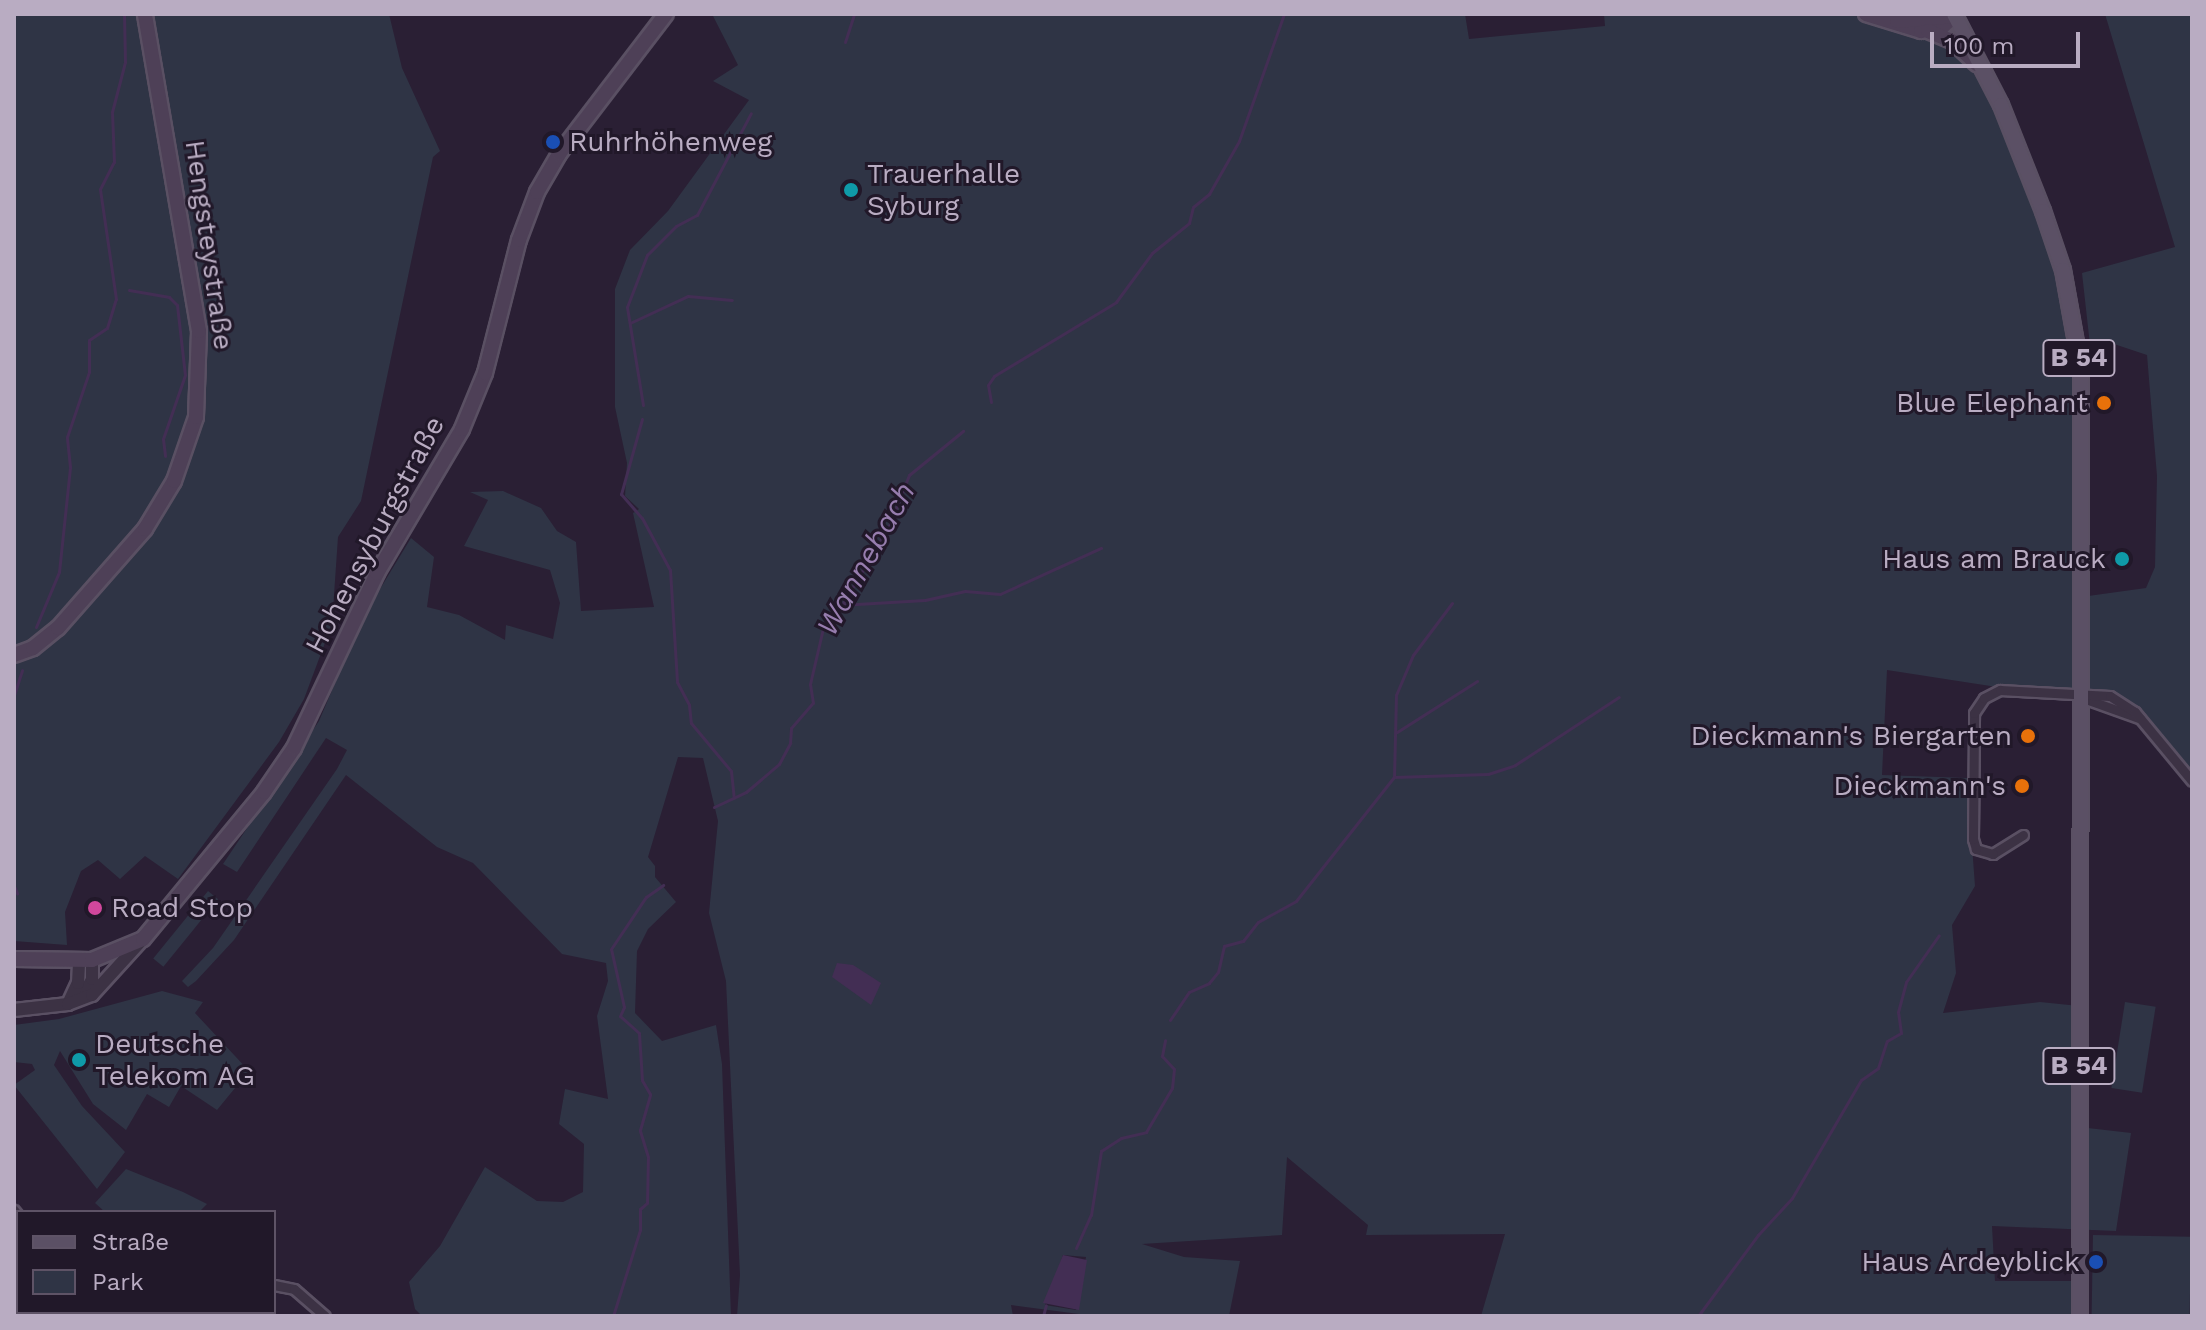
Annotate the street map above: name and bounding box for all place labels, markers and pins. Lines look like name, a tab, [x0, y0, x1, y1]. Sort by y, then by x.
place label: Ruhrhöhenweg	[569, 125, 772, 159]
marker: Ruhrhöhenweg	[544, 133, 562, 151]
place label: Trauerhalle Syburg	[867, 157, 1020, 223]
marker: Trauerhalle Syburg	[842, 181, 860, 199]
place label: Blue Elephant	[1896, 386, 2088, 420]
marker: Blue Elephant	[2095, 394, 2113, 412]
place label: Haus am Brauck	[1882, 542, 2106, 576]
marker: Haus am Brauck	[2113, 550, 2131, 568]
place label: Dieckmann's Biergarten	[1691, 719, 2012, 753]
marker: Dieckmann's Biergarten	[2019, 727, 2037, 745]
place label: Dieckmann's	[1833, 769, 2006, 803]
marker: Dieckmann's	[2013, 777, 2031, 795]
place label: Road Stop	[111, 891, 253, 925]
marker: Road Stop	[86, 899, 104, 917]
place label: Deutsche Telekom AG	[95, 1027, 256, 1093]
marker: Deutsche Telekom AG	[70, 1051, 88, 1069]
place label: Haus Ardeyblick	[1860, 1245, 2080, 1279]
marker: Haus Ardeyblick	[2087, 1253, 2105, 1271]

